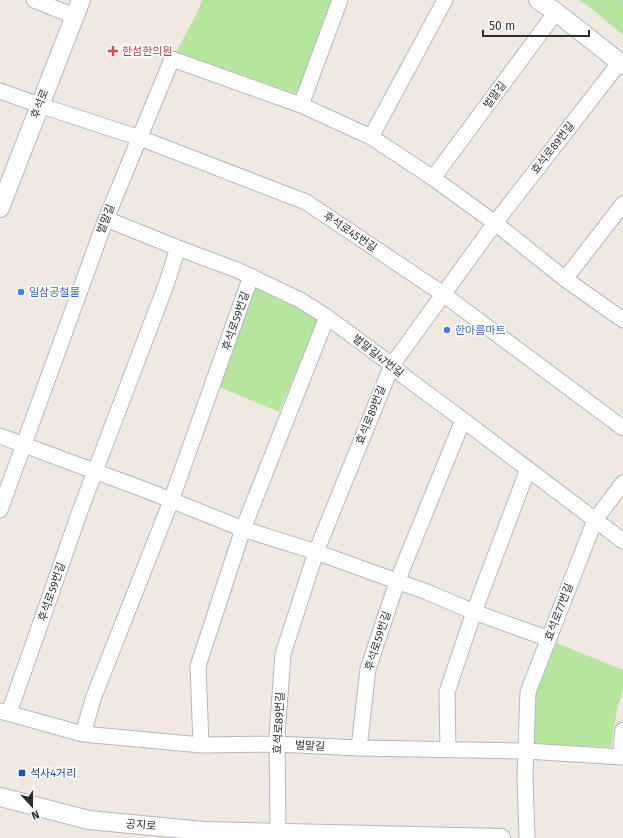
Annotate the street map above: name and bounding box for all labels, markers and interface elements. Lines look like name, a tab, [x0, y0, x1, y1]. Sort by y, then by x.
scale bar	[483, 12, 589, 38]
text: 50 m	[489, 19, 515, 33]
marker: 한섬한의원	[107, 45, 119, 57]
place label: 한섬한의원	[122, 45, 173, 58]
street label: 벌말길	[481, 79, 509, 111]
street label: 후석로	[28, 87, 52, 121]
street label: 효석로89번길	[529, 119, 577, 177]
street label: 벌말길	[94, 202, 118, 236]
street label: 후석로45번길	[321, 209, 379, 255]
place label: 일삼공철물	[29, 286, 80, 299]
marker: 일삼공철물	[16, 287, 26, 297]
street label: 후석로59번길	[220, 290, 252, 352]
place label: 한아름마트	[455, 324, 506, 337]
marker: 한아름마트	[442, 325, 452, 335]
street label: 벌말길47번길	[350, 332, 406, 380]
street label: 효석로89번길	[353, 384, 389, 446]
street label: 후석로59번길	[36, 561, 68, 623]
street label: 효석로77번길	[542, 581, 576, 643]
street label: 후석로59번길	[362, 610, 394, 672]
street label: 효석로89번길	[271, 692, 287, 754]
street label: 벌말길	[294, 739, 326, 753]
place label: 석사4거리	[30, 767, 76, 780]
marker: 석사4거리	[17, 768, 27, 778]
north arrow	[12, 786, 52, 826]
text: N	[30, 807, 41, 822]
street label: 공지로	[125, 817, 157, 833]

